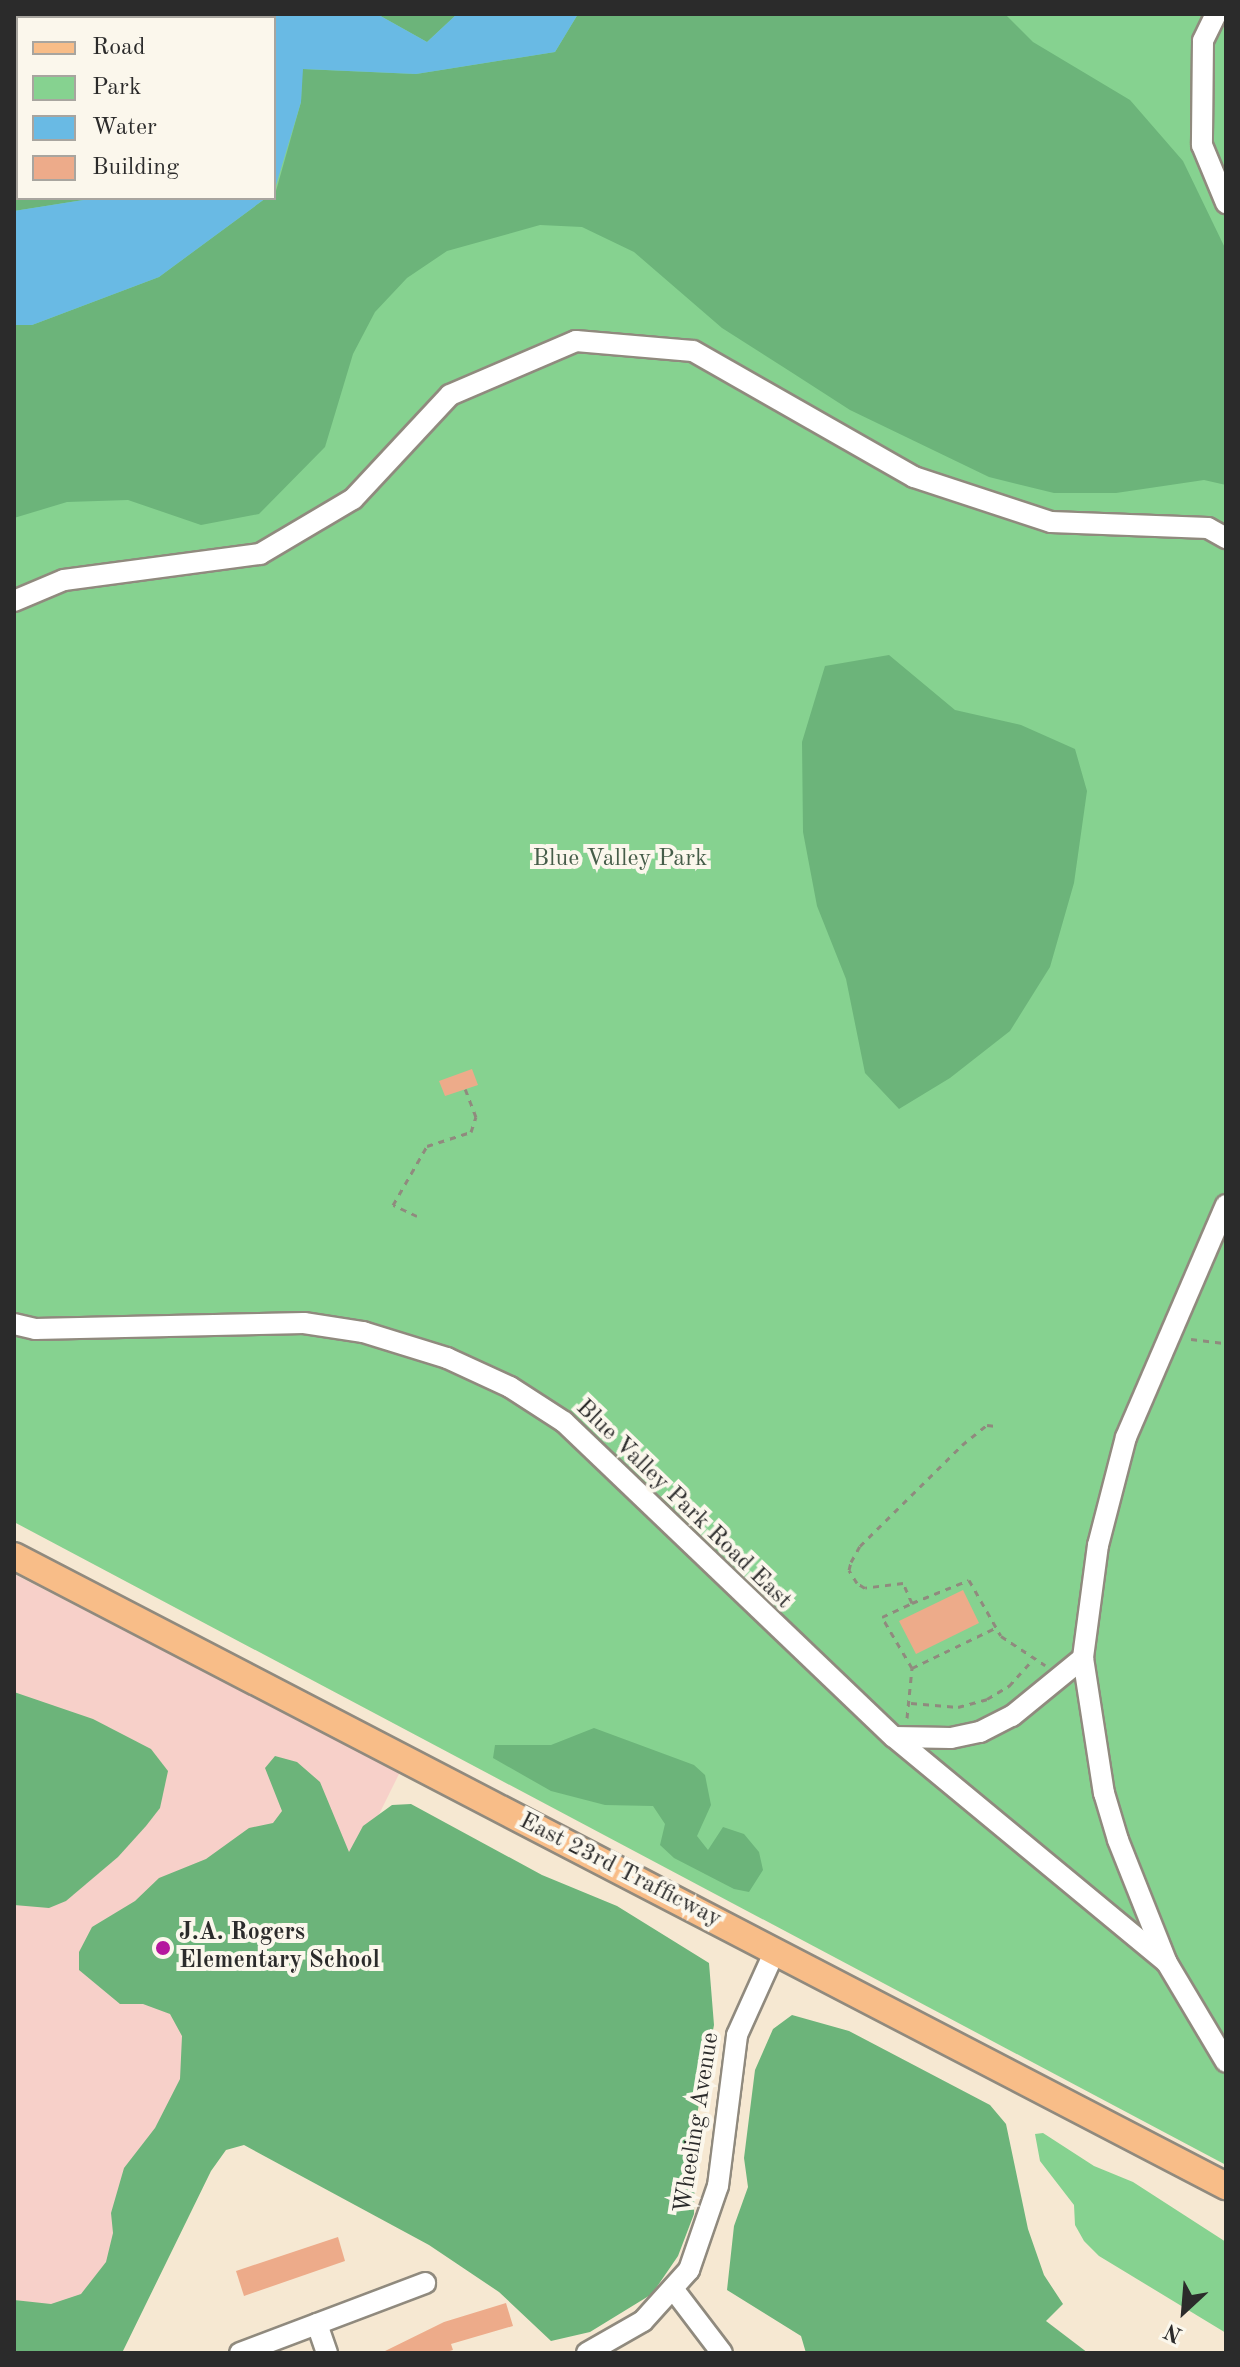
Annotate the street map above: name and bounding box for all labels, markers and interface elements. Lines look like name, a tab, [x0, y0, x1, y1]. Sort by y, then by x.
legend	[16, 16, 276, 200]
text: Road	[92, 36, 145, 60]
text: Park	[92, 76, 141, 100]
text: Water	[92, 116, 157, 140]
text: Building	[92, 156, 179, 180]
park label: Blue Valley Park	[533, 846, 707, 874]
street label: Blue Valley Park Road East	[569, 1394, 797, 1616]
street label: East 23rd Trafficway	[514, 1808, 726, 1934]
place label: J.A. Rogers Elementary School	[179, 1920, 380, 1976]
marker: J.A. Rogers Elementary School	[154, 1939, 172, 1957]
street label: Wheeling Avenue	[669, 2031, 727, 2215]
north arrow	[1144, 2271, 1224, 2351]
text: N	[1161, 2319, 1186, 2346]

